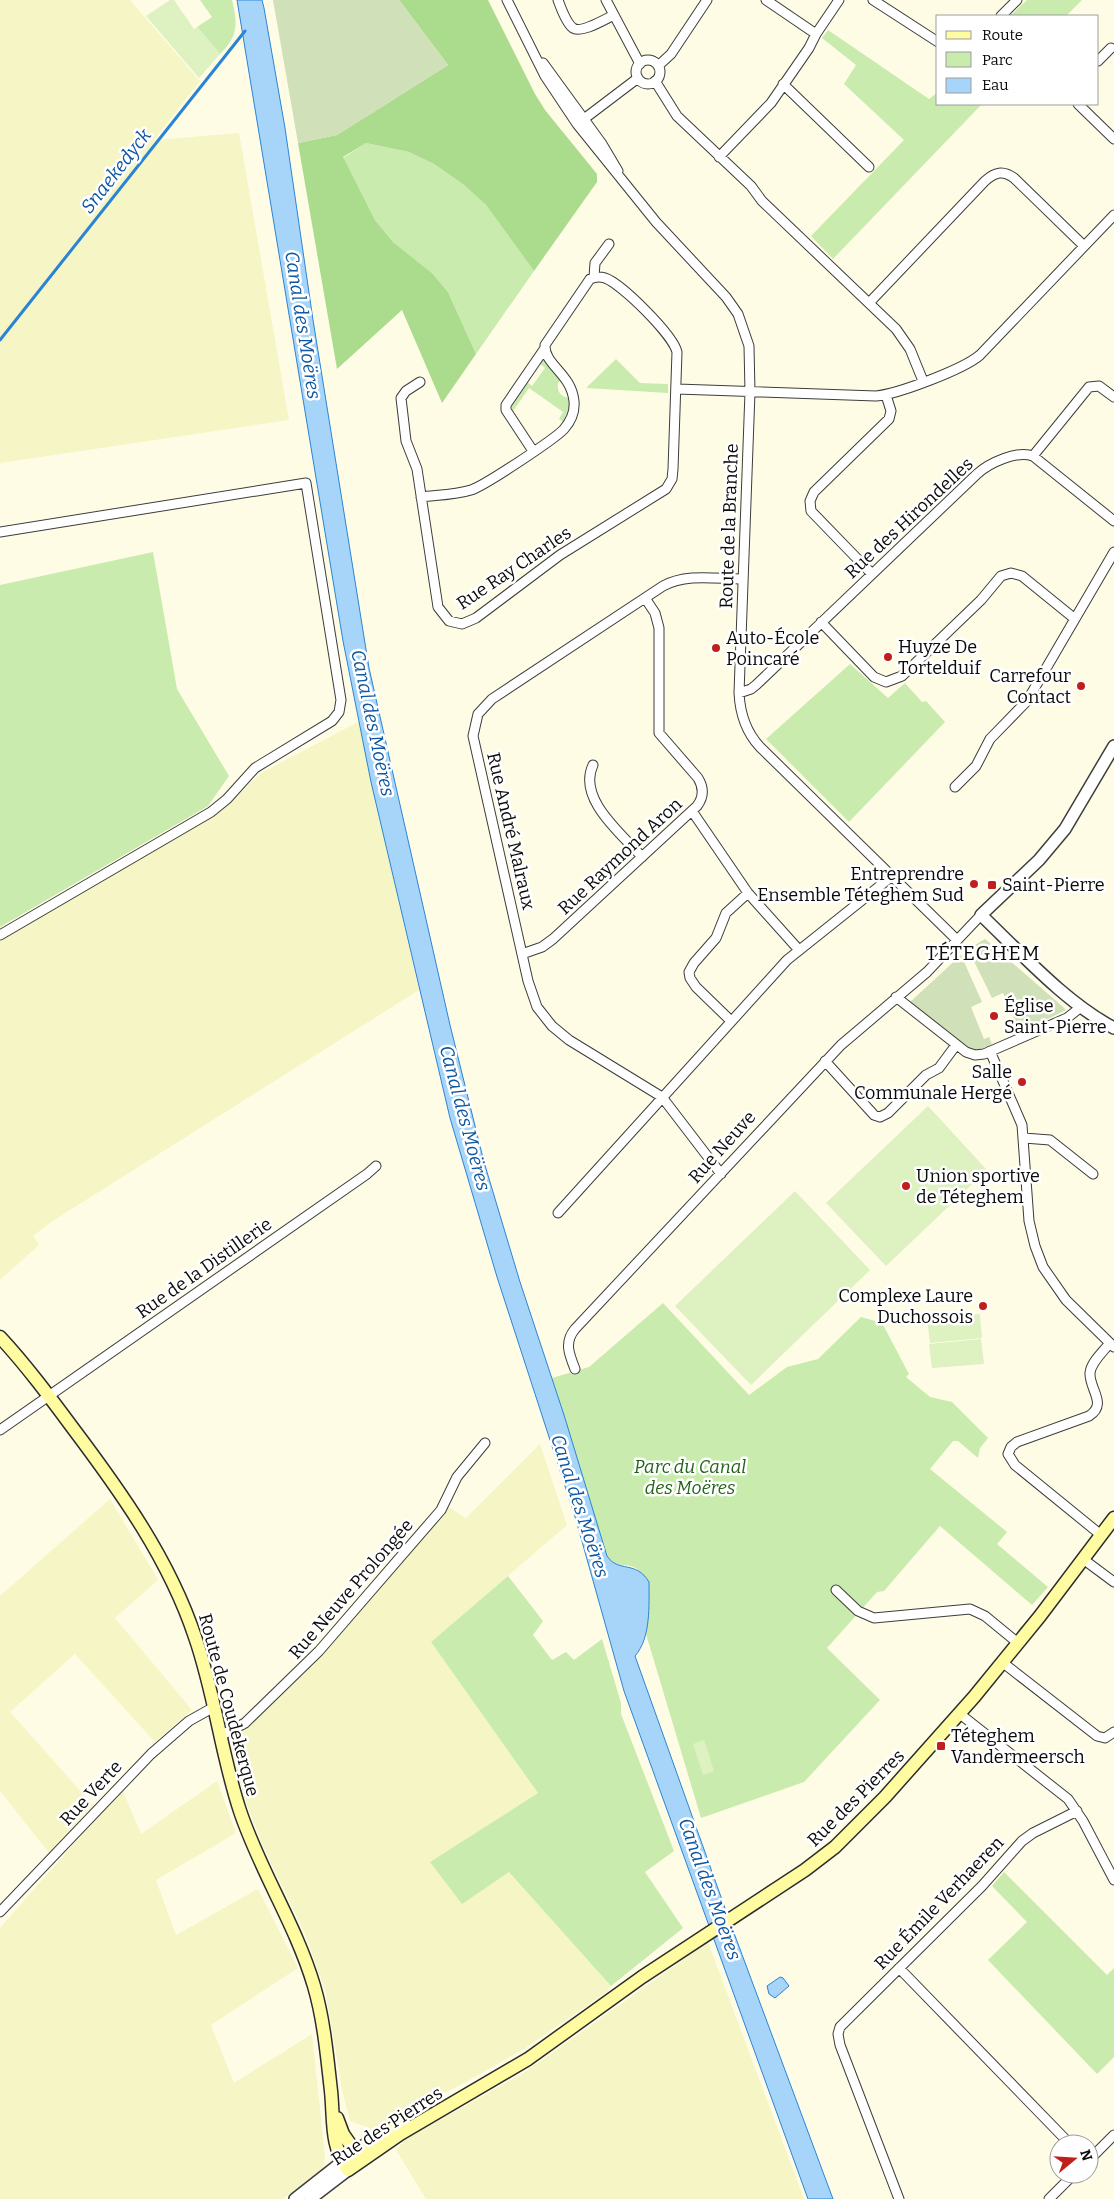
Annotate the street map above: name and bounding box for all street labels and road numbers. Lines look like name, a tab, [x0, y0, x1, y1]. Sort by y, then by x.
street label: Route de la Branche	[715, 443, 743, 609]
street label: Rue des Hirondelles	[840, 453, 978, 583]
street label: Rue Ray Charles	[453, 522, 575, 614]
street label: Rue André Malraux	[482, 750, 540, 912]
street label: Rue Raymond Aron	[554, 793, 687, 919]
street label: Rue Neuve	[684, 1106, 760, 1188]
street label: Rue de la Distillerie	[132, 1213, 276, 1323]
street label: Rue Neuve Prolongée	[284, 1514, 418, 1664]
street label: Route de Coudekerque	[194, 1611, 264, 1799]
street label: Rue des Pierres	[803, 1745, 909, 1851]
street label: Rue Verte	[55, 1756, 127, 1830]
street label: Rue Émile Verhaeren	[869, 1831, 1009, 1974]
street label: Rue des Pierres	[327, 2082, 447, 2170]

